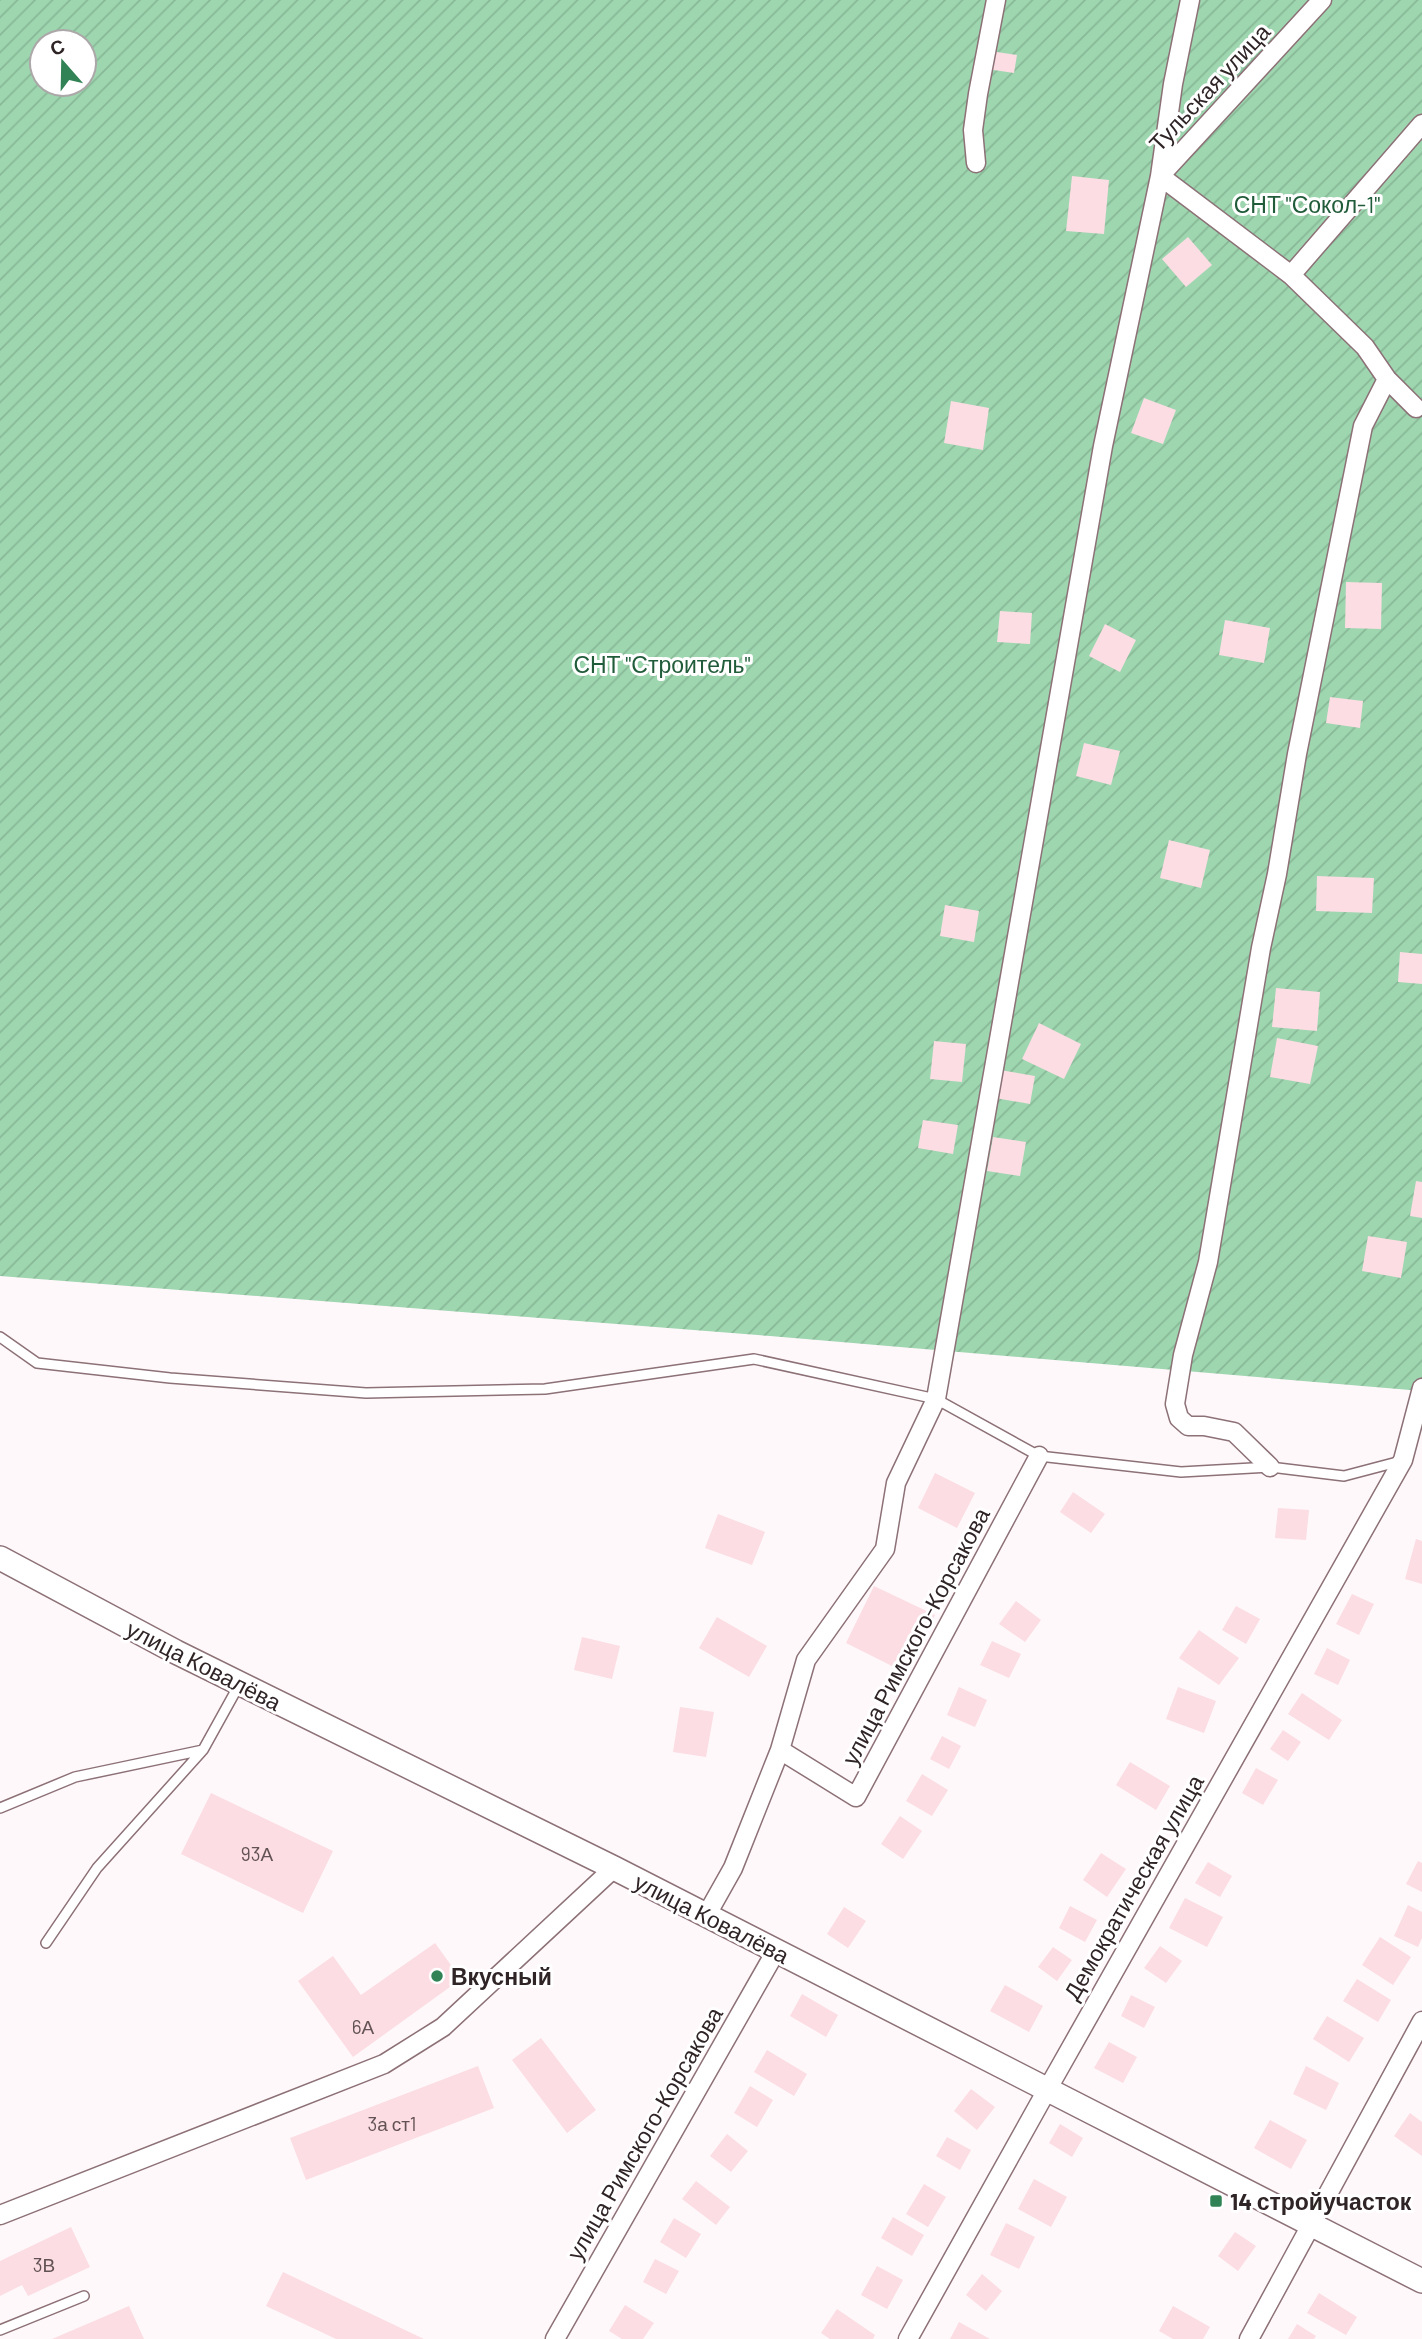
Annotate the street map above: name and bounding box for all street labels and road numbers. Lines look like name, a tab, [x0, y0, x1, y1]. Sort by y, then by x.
street label: Тульская улица	[1143, 17, 1275, 157]
street label: улица Римского-Корсакова	[835, 1502, 995, 1769]
street label: улица Ковалёва	[122, 1614, 286, 1716]
street label: Демократическая улица	[1057, 1769, 1209, 2005]
street label: улица Ковалёва	[630, 1867, 794, 1969]
street label: улица Римского-Корсакова	[560, 2001, 728, 2264]

